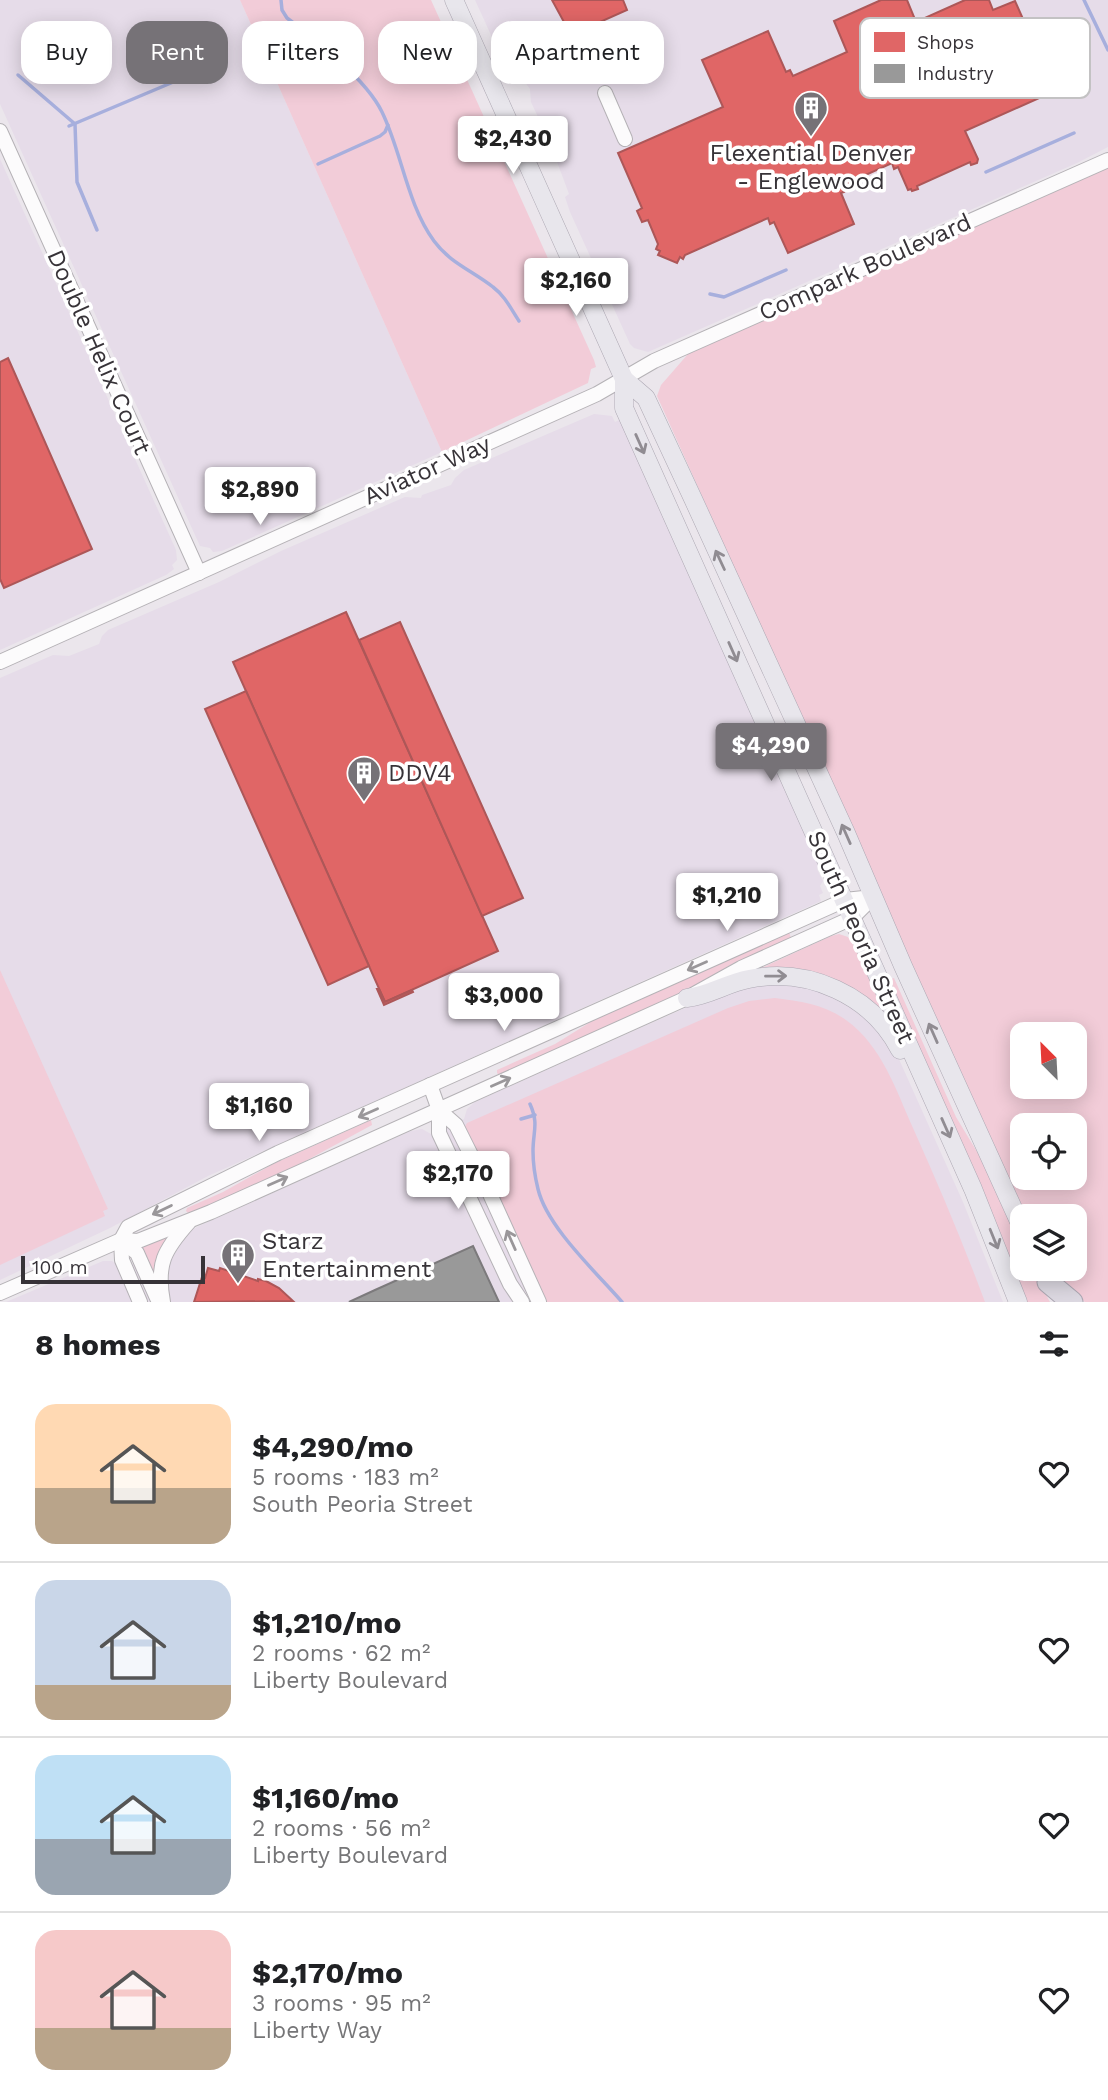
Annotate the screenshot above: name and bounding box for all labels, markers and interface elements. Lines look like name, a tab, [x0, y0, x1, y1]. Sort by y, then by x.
legend	[860, 18, 1090, 98]
chip: Buy	[21, 21, 112, 84]
chip: Rent	[126, 21, 228, 84]
chip: Filters	[242, 21, 364, 84]
chip: New	[378, 21, 477, 84]
chip: Apartment	[491, 21, 664, 84]
text: Shops	[917, 31, 974, 54]
text: Industry	[917, 62, 994, 85]
building icon: Flexential Denver - Englewood	[792, 89, 830, 138]
pin: $2,430	[456, 116, 570, 176]
text: $2,430	[474, 125, 552, 152]
place label: Flexential Denver - Englewood	[710, 139, 913, 195]
street label: Compark Boulevard	[755, 208, 975, 326]
street label: Double Helix Court	[41, 245, 157, 459]
pin: $2,160	[519, 258, 633, 318]
text: $2,160	[540, 267, 612, 294]
street label: Aviator Way	[359, 429, 495, 510]
one-way arrow	[634, 433, 647, 454]
pin: $2,890	[203, 468, 317, 527]
text: $2,890	[221, 476, 299, 503]
one-way arrow	[713, 550, 726, 572]
one-way arrow	[727, 641, 740, 662]
pin: $4,290	[714, 724, 828, 783]
text: $4,290	[732, 732, 810, 759]
building icon: DDV4	[345, 754, 383, 803]
place label: DDV4	[388, 759, 452, 787]
one-way arrow	[839, 824, 852, 845]
street label: South Peoria Street	[801, 826, 921, 1048]
pin: $1,210	[670, 874, 784, 933]
text: $1,210	[692, 882, 762, 909]
one-way arrow	[686, 960, 708, 973]
one-way arrow	[764, 970, 787, 983]
pin: $3,000	[447, 974, 561, 1033]
text: $3,000	[464, 982, 544, 1009]
north arrow	[1010, 1022, 1087, 1099]
map controls	[1010, 1022, 1087, 1281]
one-way arrow	[926, 1023, 939, 1044]
one-way arrow	[490, 1075, 511, 1088]
pin: $1,160	[202, 1084, 316, 1143]
text: $1,160	[225, 1092, 293, 1119]
one-way arrow	[358, 1107, 379, 1120]
button: locate	[1010, 1113, 1087, 1190]
one-way arrow	[940, 1117, 953, 1138]
pin: $2,170	[401, 1152, 515, 1211]
text: $2,170	[423, 1160, 493, 1187]
one-way arrow	[267, 1174, 289, 1187]
one-way arrow	[152, 1204, 173, 1218]
button: layers	[1010, 1204, 1087, 1281]
place label: Starz Entertainment	[262, 1227, 431, 1283]
one-way arrow	[988, 1228, 1001, 1249]
one-way arrow	[504, 1230, 517, 1251]
building icon: Starz Entertainment	[219, 1236, 257, 1285]
scale bar	[21, 1253, 205, 1285]
text: 100 m	[32, 1256, 88, 1279]
icon: filters	[1035, 1325, 1073, 1363]
text: 8 homes	[35, 1327, 161, 1362]
text: $4,290/mo	[252, 1429, 413, 1464]
icon: home	[91, 1432, 175, 1516]
icon: heart	[1035, 1455, 1073, 1493]
text: 5 rooms · 183 m²	[252, 1464, 439, 1491]
text: South Peoria Street	[252, 1491, 472, 1518]
text: $1,210/mo	[252, 1605, 402, 1640]
icon: home	[91, 1608, 175, 1692]
icon: heart	[1035, 1631, 1073, 1669]
text: 2 rooms · 62 m²	[252, 1640, 430, 1667]
text: Liberty Boulevard	[252, 1667, 448, 1694]
text: $1,160/mo	[252, 1780, 399, 1815]
icon: home	[91, 1783, 175, 1867]
icon: heart	[1035, 1806, 1073, 1844]
text: 2 rooms · 56 m²	[252, 1815, 430, 1842]
text: Liberty Boulevard	[252, 1842, 448, 1869]
text: $2,170/mo	[252, 1955, 403, 1990]
icon: home	[91, 1958, 175, 2042]
icon: heart	[1035, 1981, 1073, 2019]
text: 3 rooms · 95 m²	[252, 1990, 431, 2017]
text: Liberty Way	[252, 2017, 382, 2044]

